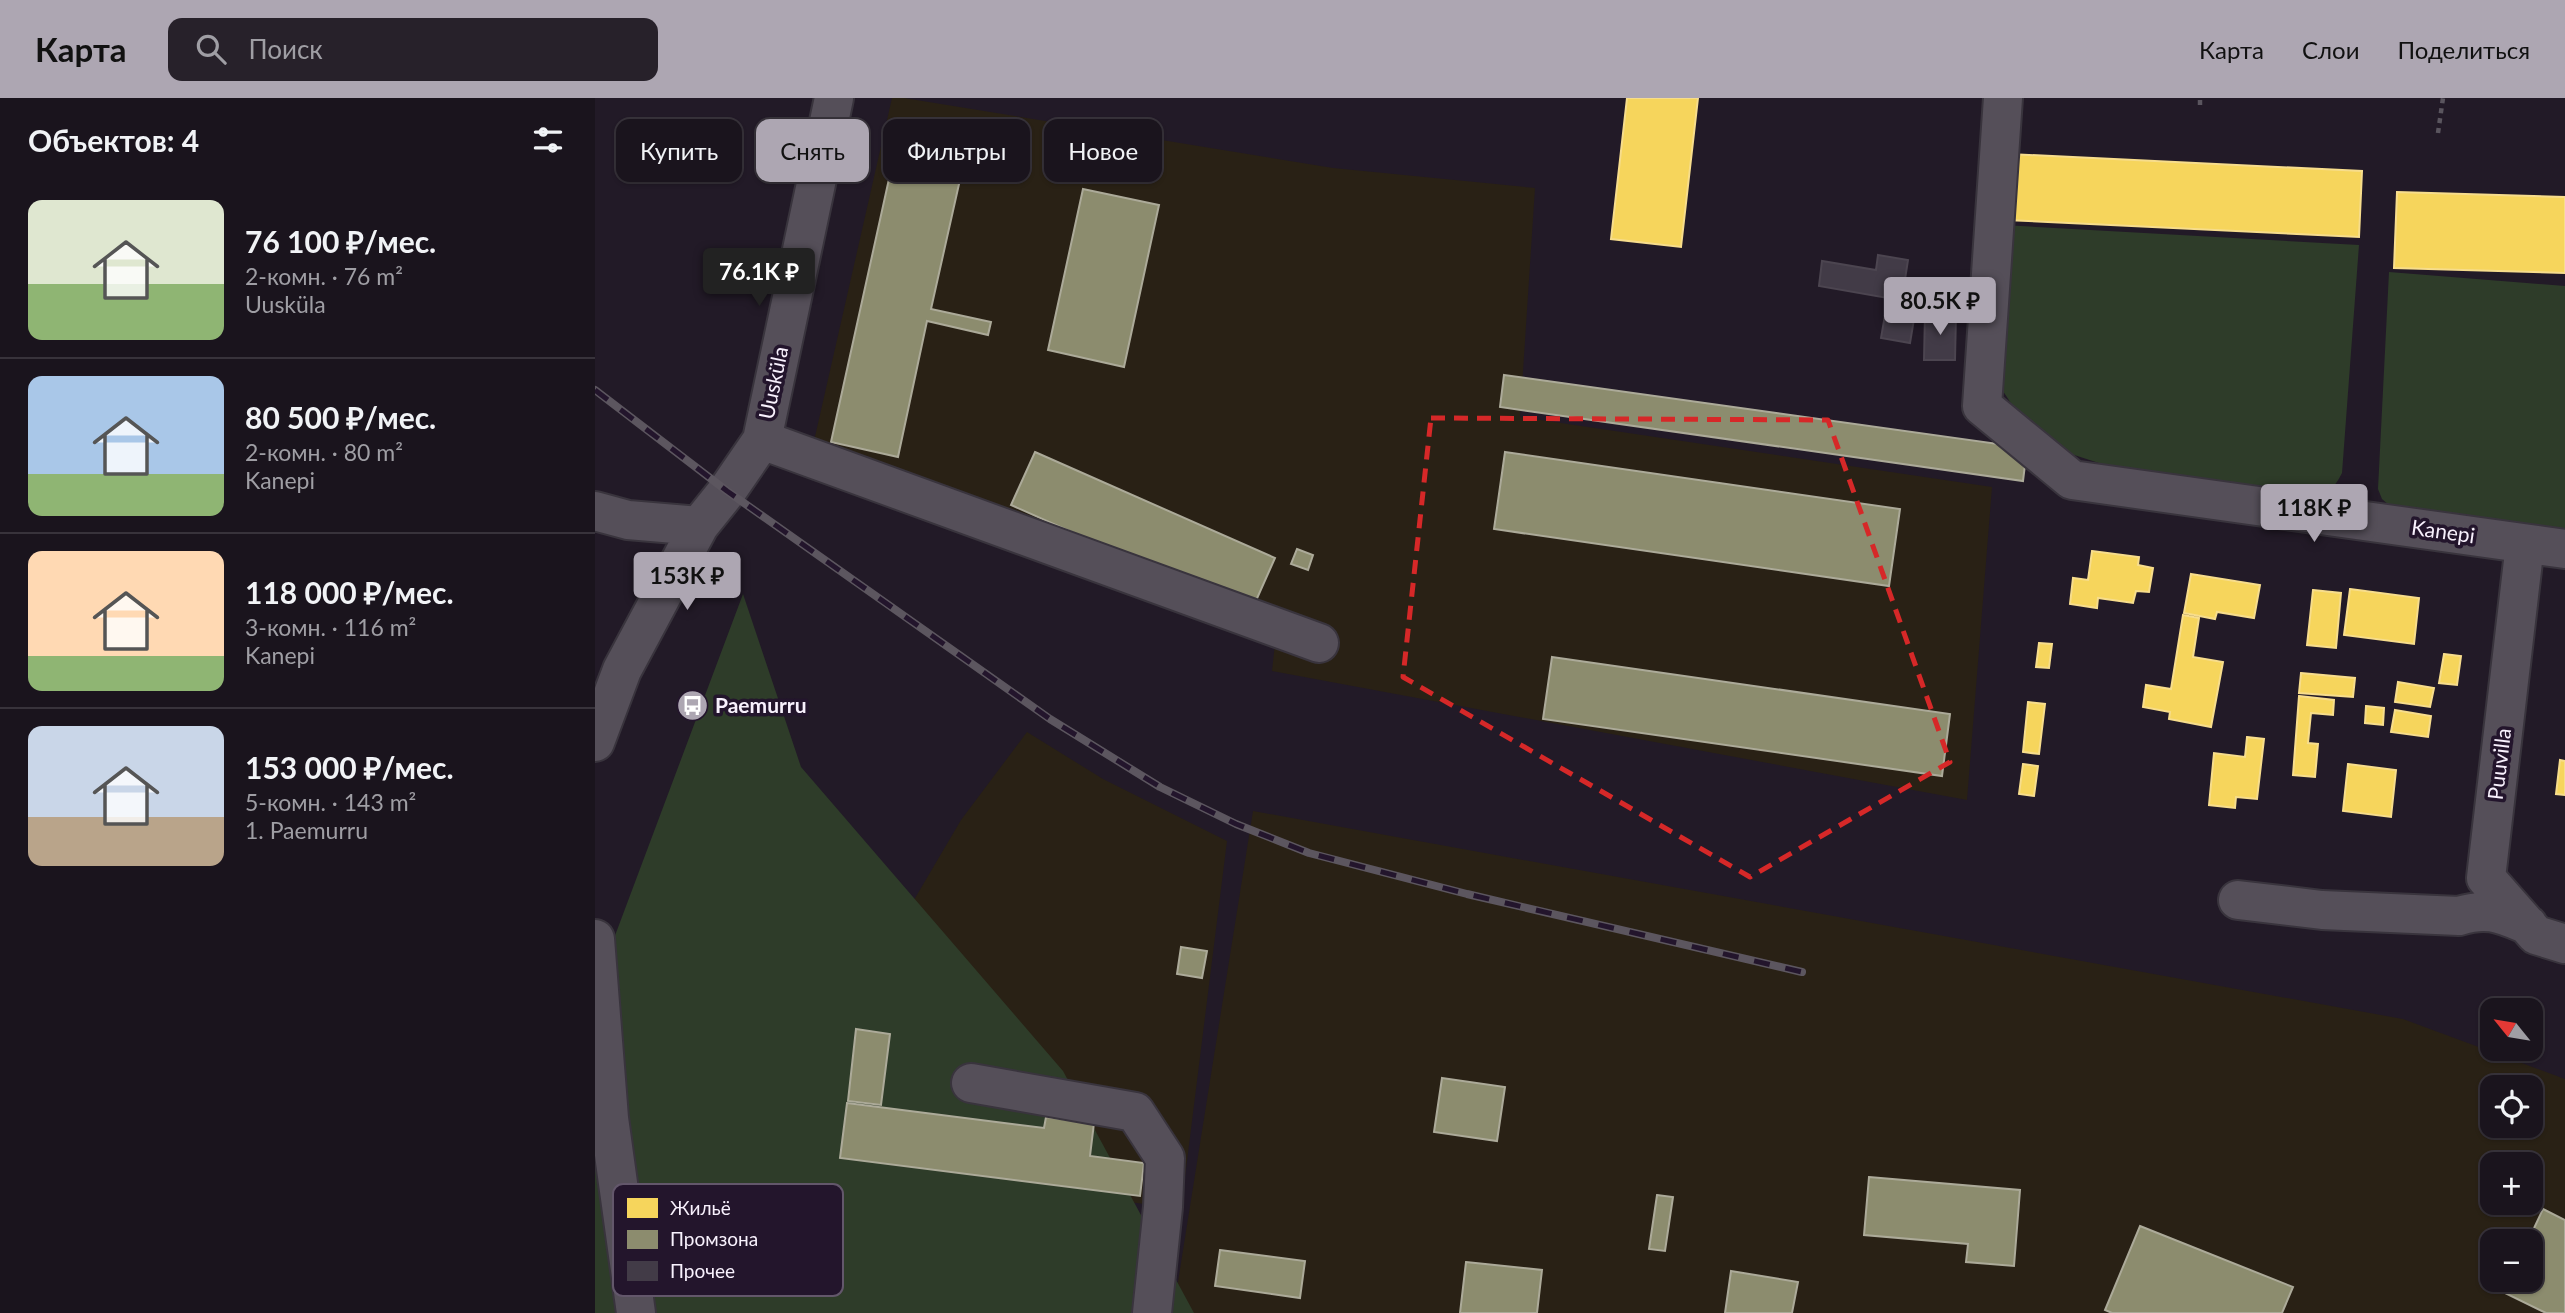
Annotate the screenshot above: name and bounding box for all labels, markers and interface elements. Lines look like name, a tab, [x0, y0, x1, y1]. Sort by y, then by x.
search box	[168, 18, 658, 81]
text: Карта	[35, 29, 126, 69]
icon: search	[192, 30, 230, 68]
text: Поиск	[248, 33, 323, 65]
text: Карта	[2199, 35, 2264, 64]
text: Слои	[2302, 35, 2359, 64]
text: Поделиться	[2397, 35, 2530, 64]
chip: Купить	[616, 119, 742, 182]
chip: Снять	[756, 119, 869, 182]
chip: Фильтры	[883, 119, 1030, 182]
chip: Новое	[1044, 119, 1162, 182]
icon: filters	[529, 121, 567, 159]
text: Объектов: 4	[28, 122, 199, 158]
text: 76 100 ₽/мес.	[245, 223, 436, 259]
icon: home	[84, 228, 168, 312]
pin: 76.1K ₽	[694, 248, 824, 308]
text: 76.1K ₽	[719, 257, 799, 285]
text: 2-комн. · 76 m²	[245, 262, 403, 290]
pin: 80.5K ₽	[1875, 278, 2005, 337]
text: 80.5K ₽	[1900, 286, 1980, 314]
text: Uusküla	[245, 290, 326, 318]
street label: Uusküla	[753, 344, 792, 421]
text: 80 500 ₽/мес.	[245, 399, 436, 435]
icon: home	[84, 404, 168, 488]
text: 2-комн. · 80 m²	[245, 438, 403, 466]
text: Kanepi	[245, 466, 315, 494]
pin: 118K ₽	[2257, 484, 2371, 544]
text: 118K ₽	[2277, 493, 2351, 521]
street label: Kanepi	[2410, 514, 2477, 547]
pin: 153K ₽	[630, 552, 744, 612]
text: 153K ₽	[650, 561, 724, 589]
text: 118 000 ₽/мес.	[245, 574, 454, 610]
icon: home	[84, 579, 168, 663]
text: 3-комн. · 116 m²	[245, 613, 416, 641]
text: Kanepi	[245, 641, 315, 669]
bus stop icon: Paemurru	[675, 689, 709, 723]
place label: Paemurru	[715, 692, 807, 717]
street label: Puuvilla	[2482, 726, 2515, 801]
text: 153 000 ₽/мес.	[245, 749, 454, 785]
icon: home	[84, 754, 168, 838]
text: 5-комн. · 143 m²	[245, 788, 416, 816]
text: 1. Paemurru	[245, 816, 368, 844]
north arrow	[2480, 998, 2543, 1060]
map controls	[2480, 998, 2543, 1292]
button: locate	[2480, 1075, 2543, 1138]
button: +	[2480, 1152, 2543, 1215]
legend	[613, 1184, 843, 1296]
text: Жильё	[670, 1196, 731, 1219]
text: Промзона	[670, 1227, 758, 1250]
button: −	[2480, 1229, 2543, 1292]
text: Прочее	[670, 1259, 735, 1282]

